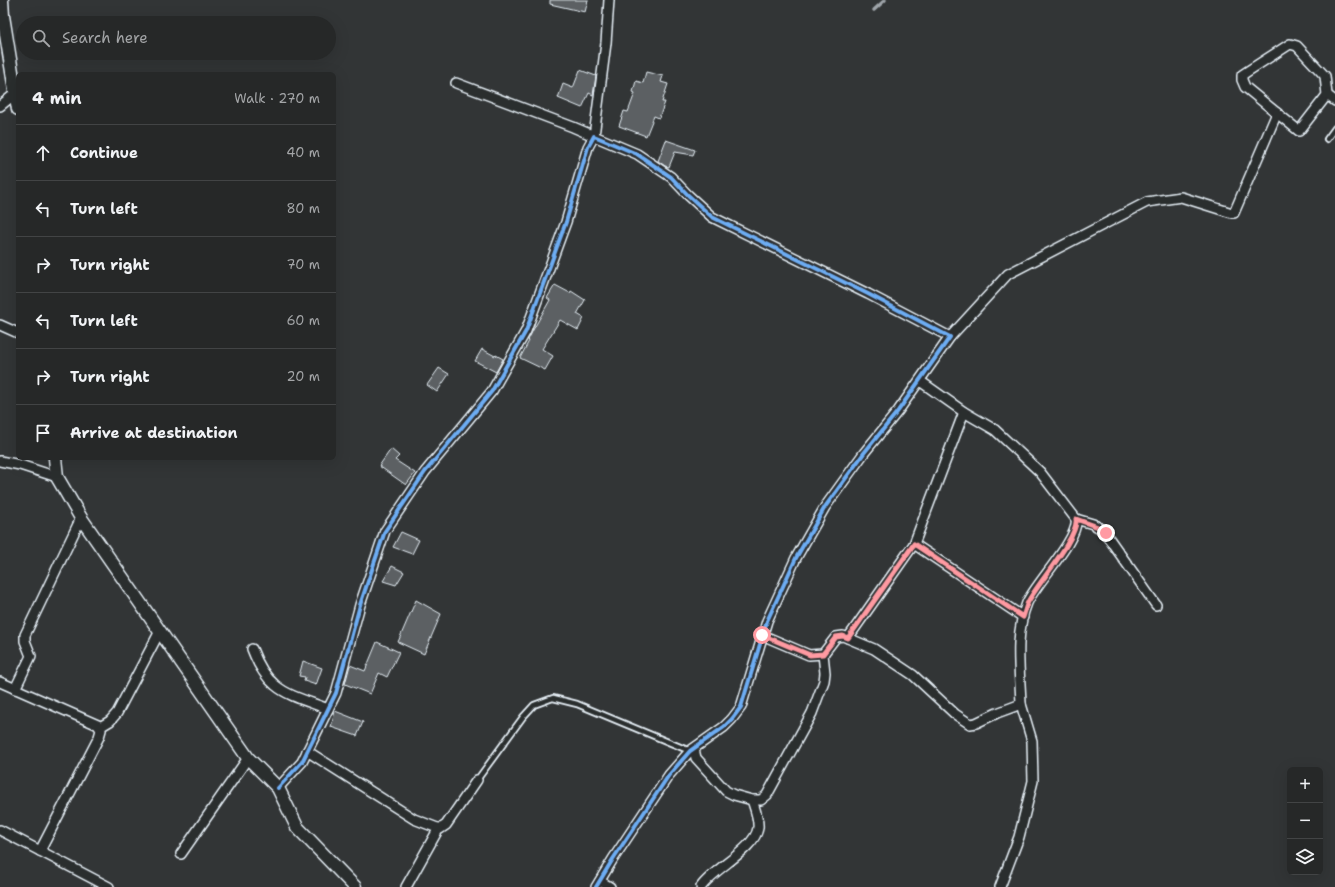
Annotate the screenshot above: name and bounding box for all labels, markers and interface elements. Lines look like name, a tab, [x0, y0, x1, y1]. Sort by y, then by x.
search box	[16, 16, 336, 60]
icon: search	[30, 27, 52, 49]
text: Search here	[62, 28, 148, 48]
text: 4 min	[32, 87, 82, 109]
text: Walk · 270 m	[234, 90, 320, 107]
icon: ahead	[32, 142, 54, 164]
text: Continue	[70, 143, 138, 163]
text: 40 m	[286, 144, 320, 161]
icon: left	[32, 198, 54, 220]
text: Turn left	[70, 199, 138, 219]
text: 80 m	[286, 200, 320, 217]
icon: right	[32, 254, 54, 276]
text: Turn right	[70, 255, 150, 275]
text: 70 m	[286, 256, 320, 273]
icon: left	[32, 310, 54, 332]
text: Turn left	[70, 311, 138, 331]
text: 60 m	[287, 312, 320, 329]
icon: right	[32, 366, 54, 388]
text: Turn right	[70, 367, 150, 387]
text: 20 m	[287, 368, 320, 385]
icon: arrive	[32, 422, 54, 444]
text: Arrive at destination	[70, 423, 238, 443]
route end	[1097, 524, 1115, 542]
route start	[753, 626, 771, 644]
map controls	[1287, 767, 1323, 875]
button: +	[1287, 767, 1323, 803]
button: −	[1287, 803, 1323, 839]
button: layers	[1287, 839, 1323, 875]

